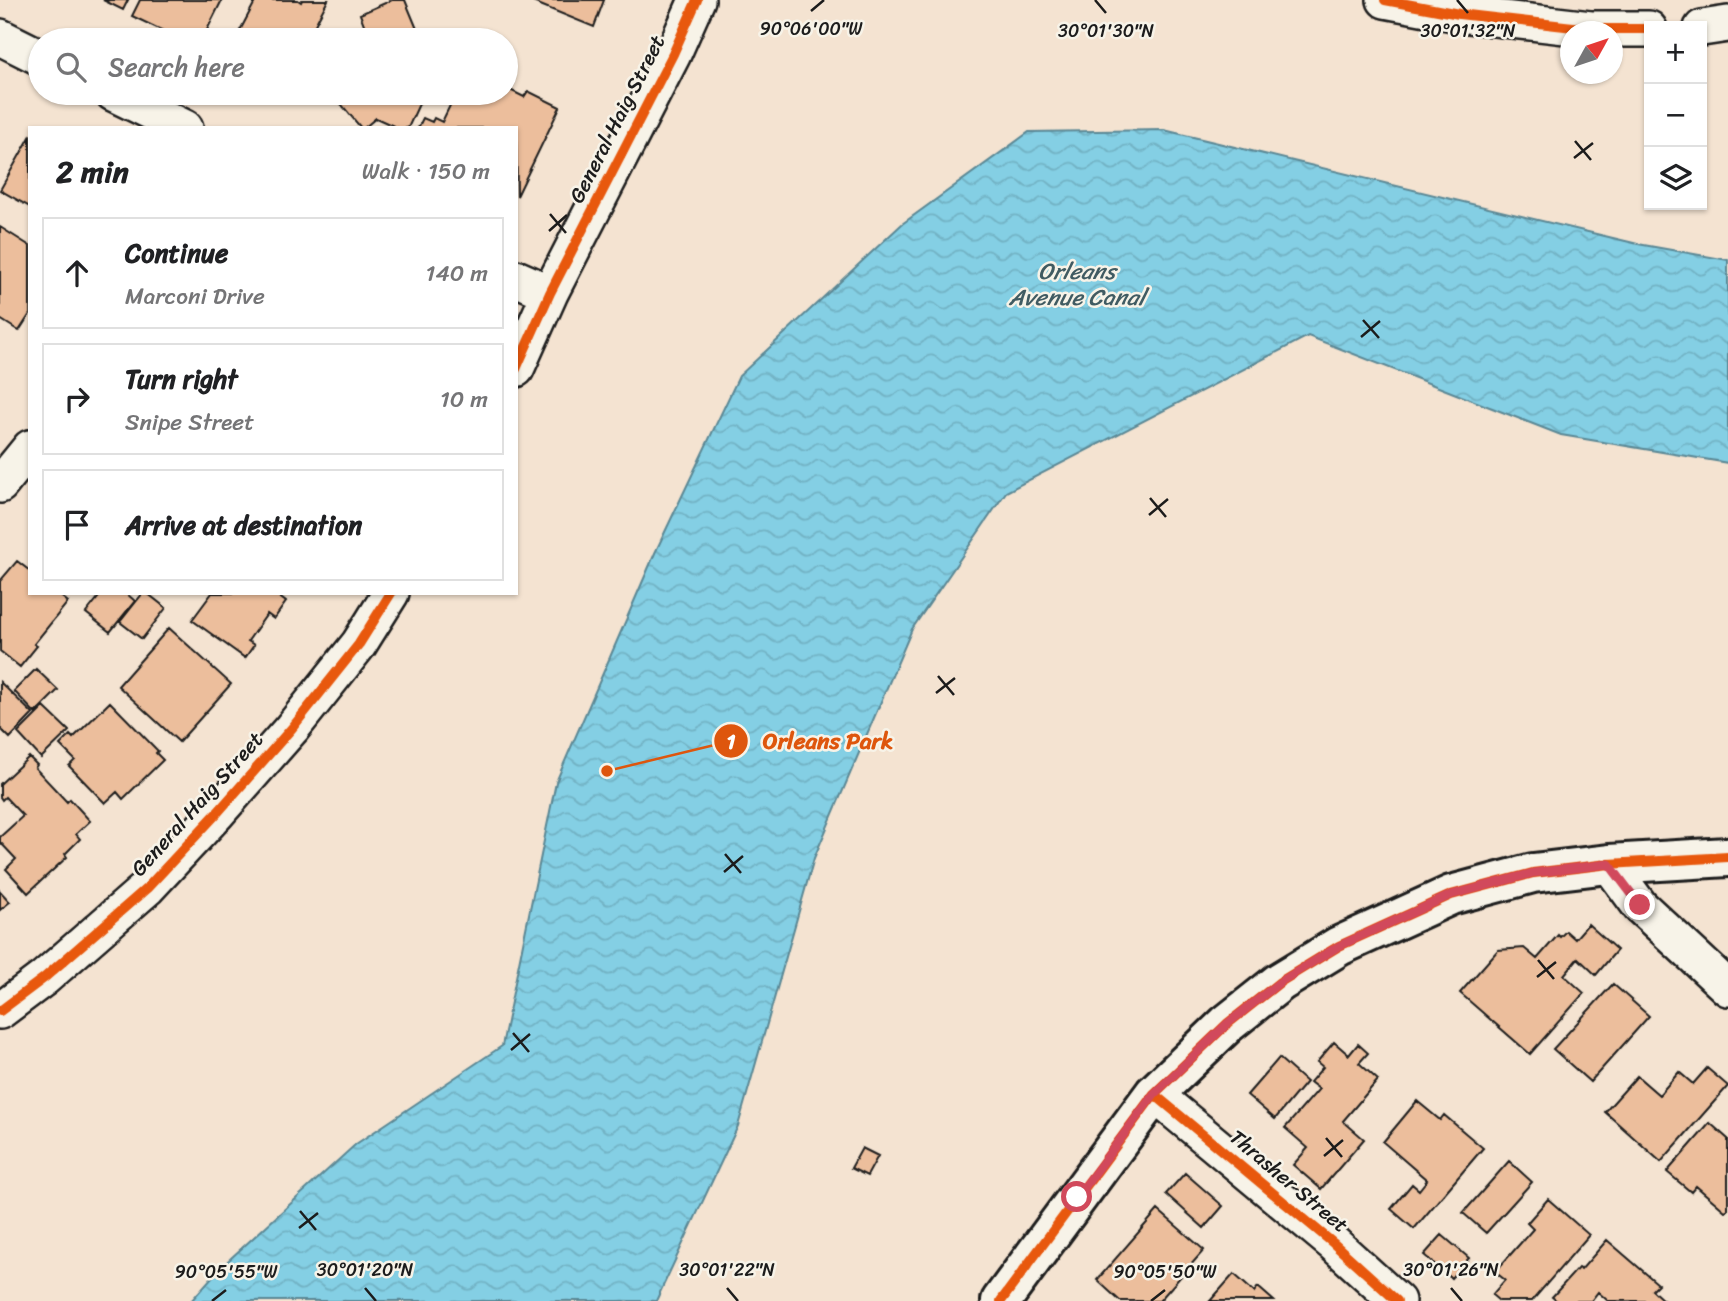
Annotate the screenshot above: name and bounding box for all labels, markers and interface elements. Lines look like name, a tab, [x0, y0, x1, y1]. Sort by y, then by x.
text: 90°06'00"W	[760, 13, 863, 45]
text: 30°01'30"N	[1058, 15, 1154, 47]
text: 30°01'32"N	[1421, 15, 1516, 47]
north arrow	[1560, 21, 1623, 84]
map controls	[1644, 21, 1707, 210]
button: +	[1644, 21, 1707, 84]
search box	[28, 28, 518, 105]
street label: General Haig Street	[558, 28, 676, 210]
text: Search here	[108, 44, 245, 90]
icon: search	[52, 48, 90, 86]
button: −	[1644, 84, 1707, 147]
text: 2 min	[56, 145, 129, 199]
button: layers	[1644, 147, 1707, 210]
text: Walk · 150 m	[362, 151, 490, 192]
text: Continue	[125, 230, 228, 276]
water label: Orleans Avenue Canal	[1008, 251, 1150, 318]
text: 140 m	[426, 253, 488, 294]
icon: ahead	[58, 254, 96, 292]
text: Marconi Drive	[125, 276, 265, 317]
text: Turn right	[125, 356, 238, 402]
text: 10 m	[440, 379, 488, 420]
icon: right	[58, 380, 96, 418]
text: Snipe Street	[125, 402, 254, 443]
text: Arrive at destination	[125, 502, 362, 548]
icon: arrive	[58, 506, 96, 544]
callout: Orleans Park	[713, 719, 907, 763]
text: Orleans Park	[763, 721, 893, 762]
street label: General Haig Street	[121, 723, 273, 885]
text: 1	[726, 723, 736, 761]
route end	[1624, 889, 1655, 920]
street label: Thrasher Street	[1221, 1119, 1357, 1243]
route start	[1061, 1181, 1092, 1212]
text: 30°01'20"N	[317, 1254, 414, 1286]
text: 30°01'22"N	[679, 1254, 775, 1286]
text: 30°01'26"N	[1403, 1254, 1499, 1286]
text: 90°05'55"W	[175, 1256, 278, 1288]
text: 90°05'50"W	[1114, 1256, 1218, 1288]

